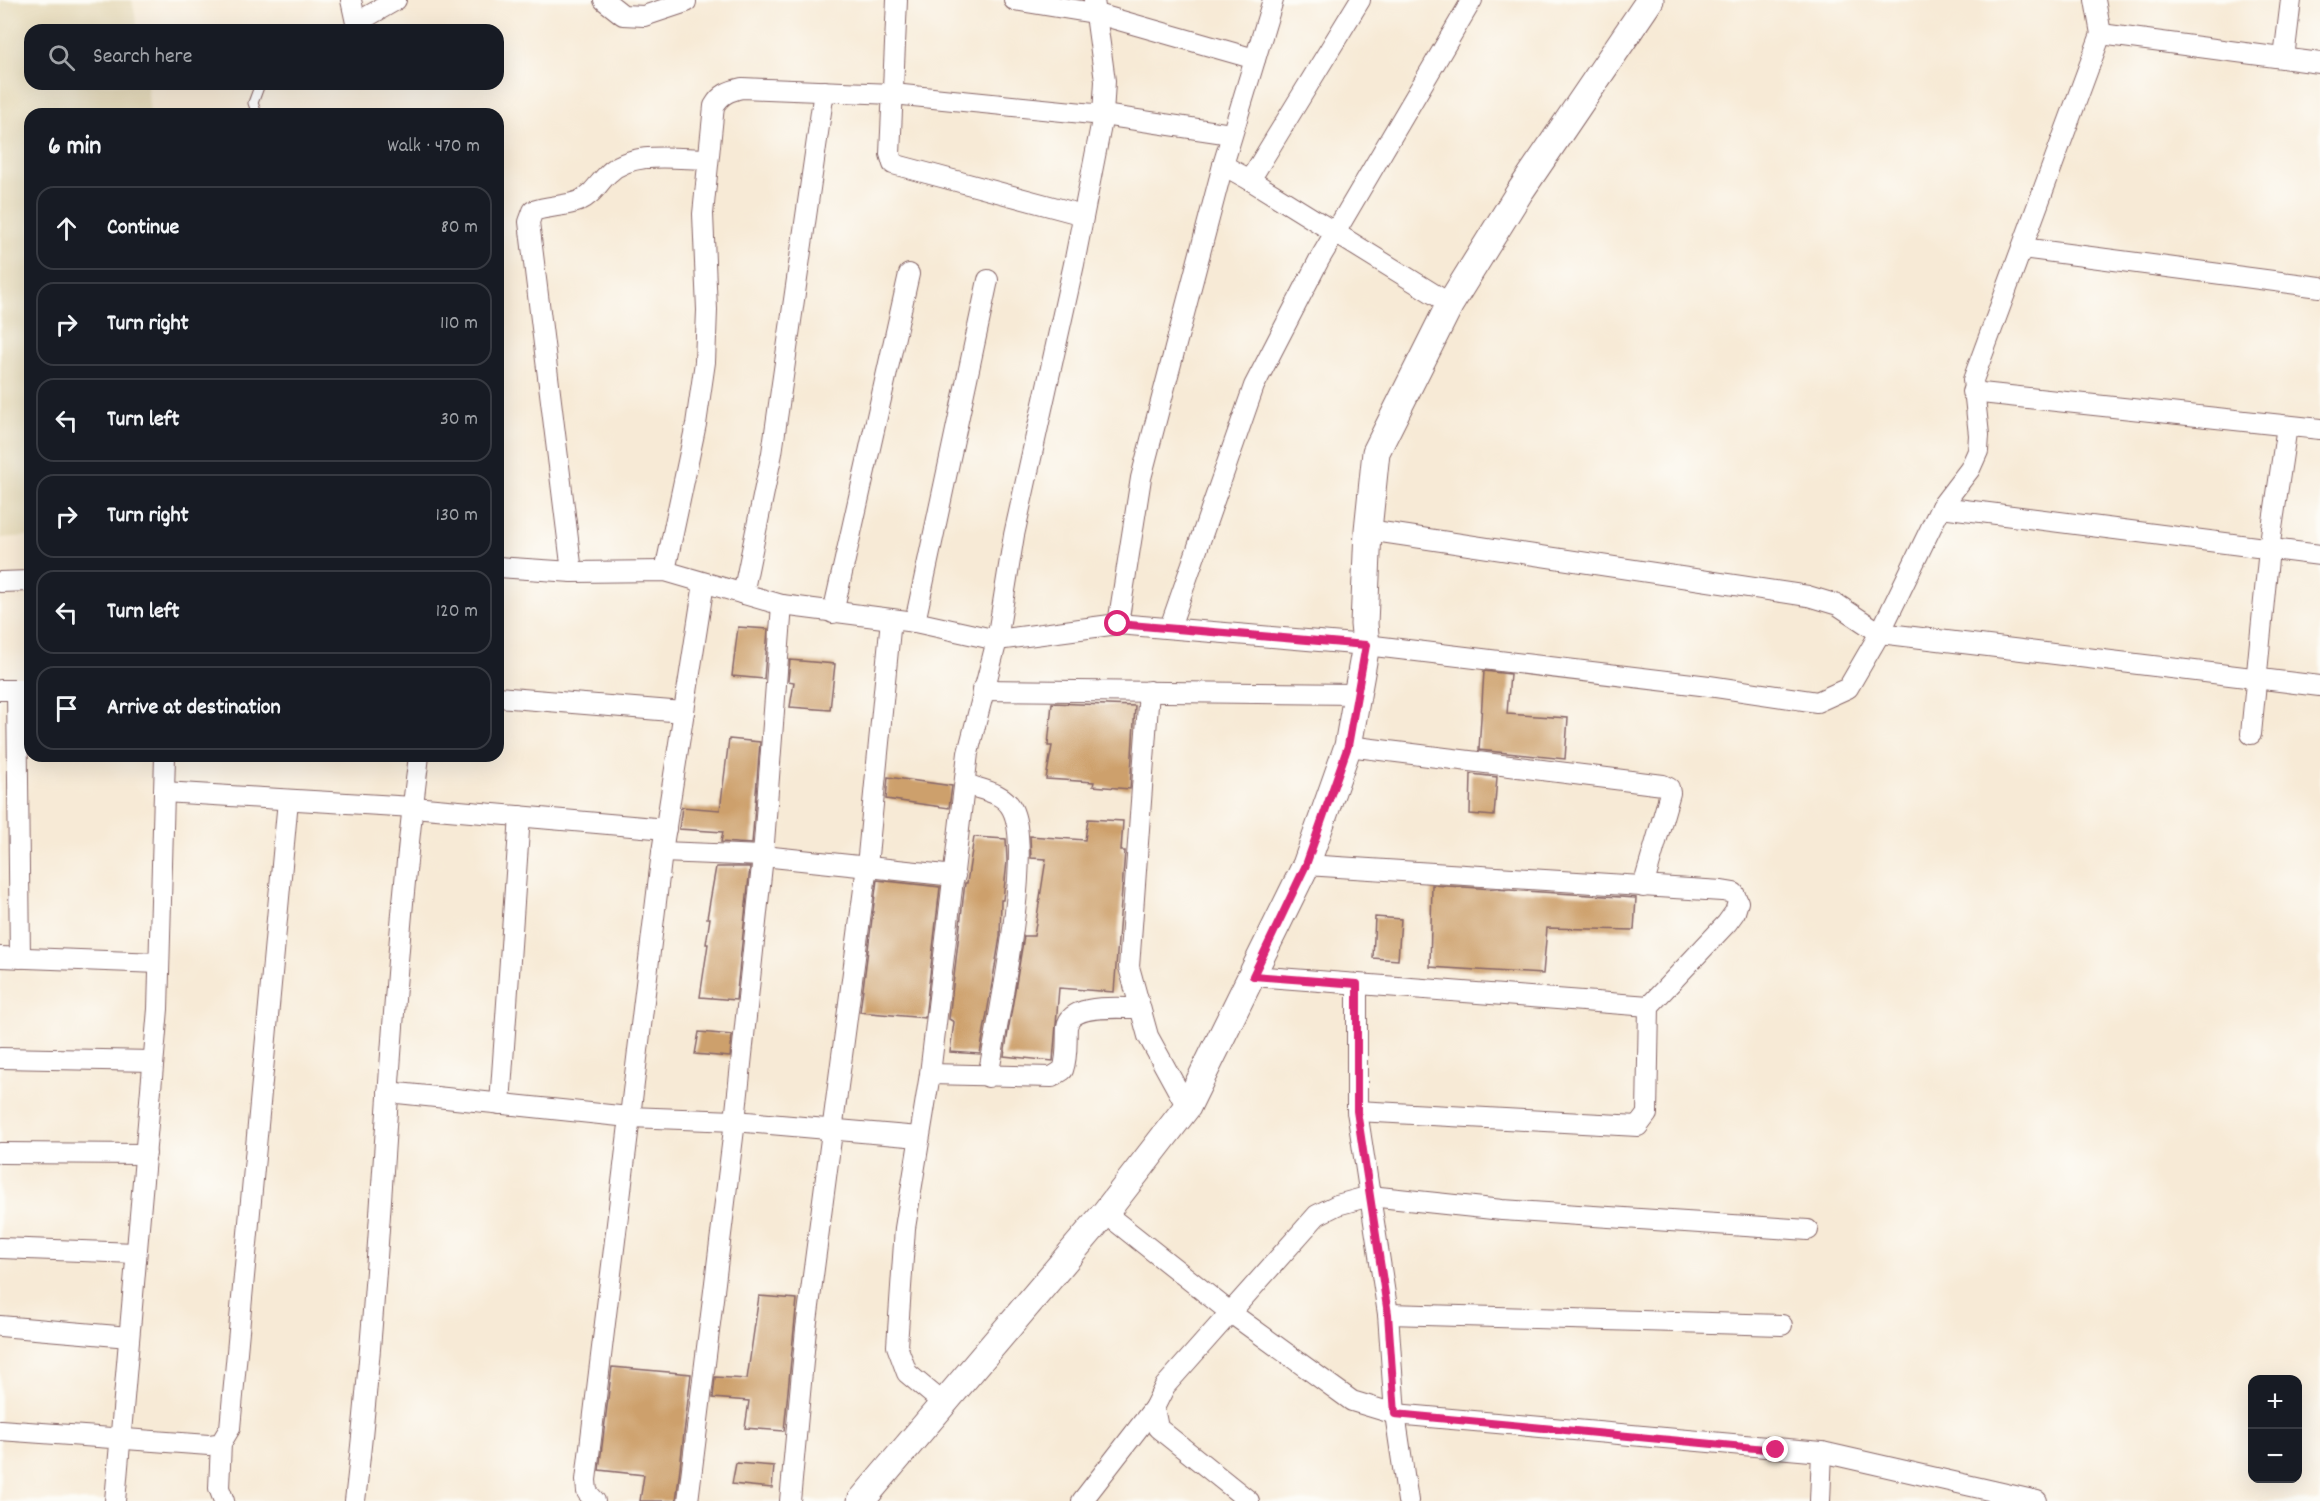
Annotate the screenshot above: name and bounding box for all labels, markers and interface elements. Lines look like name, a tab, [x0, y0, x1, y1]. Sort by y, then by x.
search box	[24, 24, 504, 90]
icon: search	[45, 41, 78, 74]
text: Search here	[93, 42, 192, 73]
text: 6 min	[48, 129, 101, 166]
text: Walk · 470 m	[387, 133, 480, 161]
icon: ahead	[50, 212, 83, 245]
text: Continue	[107, 213, 179, 244]
text: 80 m	[441, 214, 478, 242]
icon: right	[50, 308, 83, 341]
text: Turn right	[107, 309, 189, 340]
text: 110 m	[440, 310, 478, 338]
icon: left	[50, 404, 83, 437]
text: Turn left	[107, 405, 179, 436]
text: 30 m	[440, 406, 478, 434]
icon: right	[50, 500, 83, 533]
text: Turn right	[107, 501, 189, 532]
text: 130 m	[436, 502, 478, 530]
icon: left	[50, 596, 83, 629]
text: Turn left	[107, 597, 179, 628]
text: 120 m	[436, 598, 478, 626]
route start	[1104, 610, 1130, 636]
icon: arrive	[50, 692, 83, 725]
text: Arrive at destination	[107, 693, 281, 724]
map controls	[2248, 1375, 2302, 1483]
button: +	[2248, 1375, 2302, 1429]
button: −	[2248, 1429, 2302, 1483]
route end	[1762, 1436, 1788, 1462]

